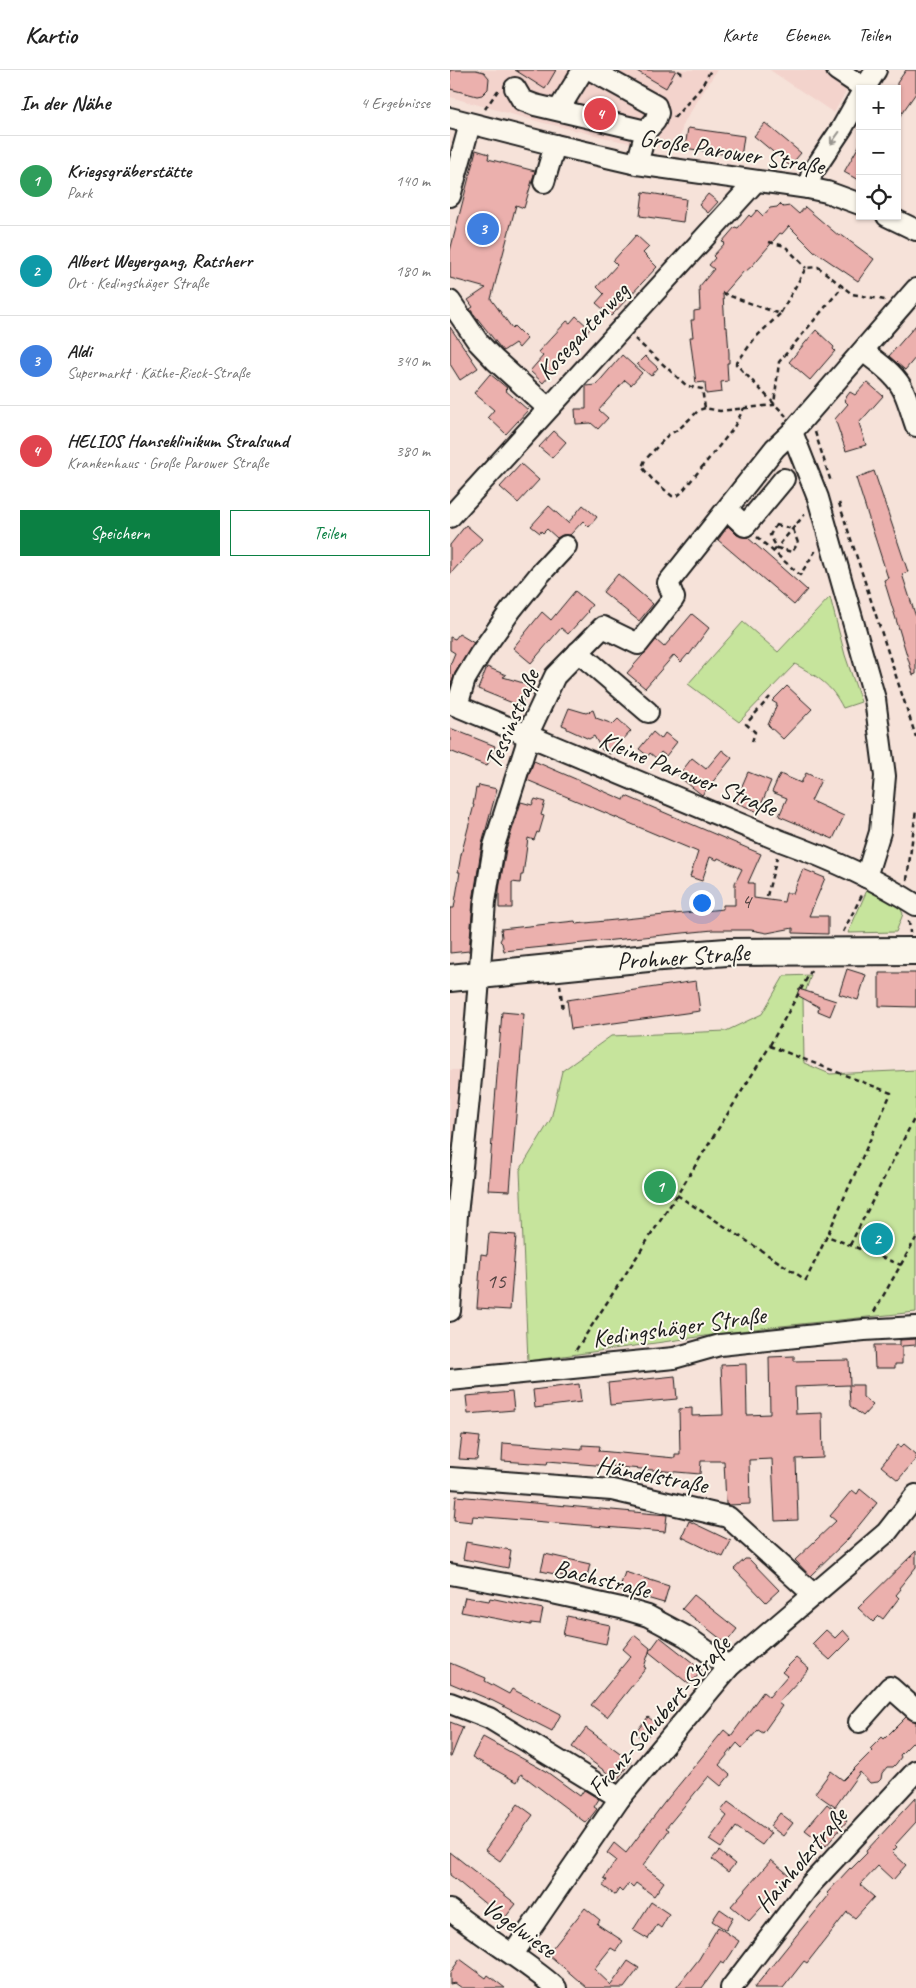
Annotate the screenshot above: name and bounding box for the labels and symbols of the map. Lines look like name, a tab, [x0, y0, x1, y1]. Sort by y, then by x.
pin: 4	[584, 95, 616, 133]
street label: Große Parower Straße	[637, 122, 828, 183]
one-way arrow	[830, 131, 840, 145]
pin: 3	[467, 210, 499, 248]
street label: Kosegartenweg	[530, 275, 637, 387]
street label: Tessinstraße	[477, 663, 548, 773]
street label: Kleine Parower Straße	[594, 724, 783, 825]
house number: 4	[741, 887, 753, 915]
your location	[689, 890, 715, 916]
street label: Prohner Straße	[616, 936, 752, 978]
pin: 1	[644, 1168, 676, 1206]
pin: 2	[861, 1220, 893, 1258]
house number: 15	[486, 1267, 507, 1295]
street label: Kedingshäger Straße	[590, 1299, 770, 1355]
street label: Händelstraße	[594, 1449, 712, 1502]
street label: Bachstraße	[551, 1552, 655, 1607]
street label: Franz-Schubert-Straße	[580, 1628, 739, 1803]
street label: Hainholzstraße	[748, 1799, 856, 1919]
street label: Vogelwiese	[475, 1891, 564, 1966]

